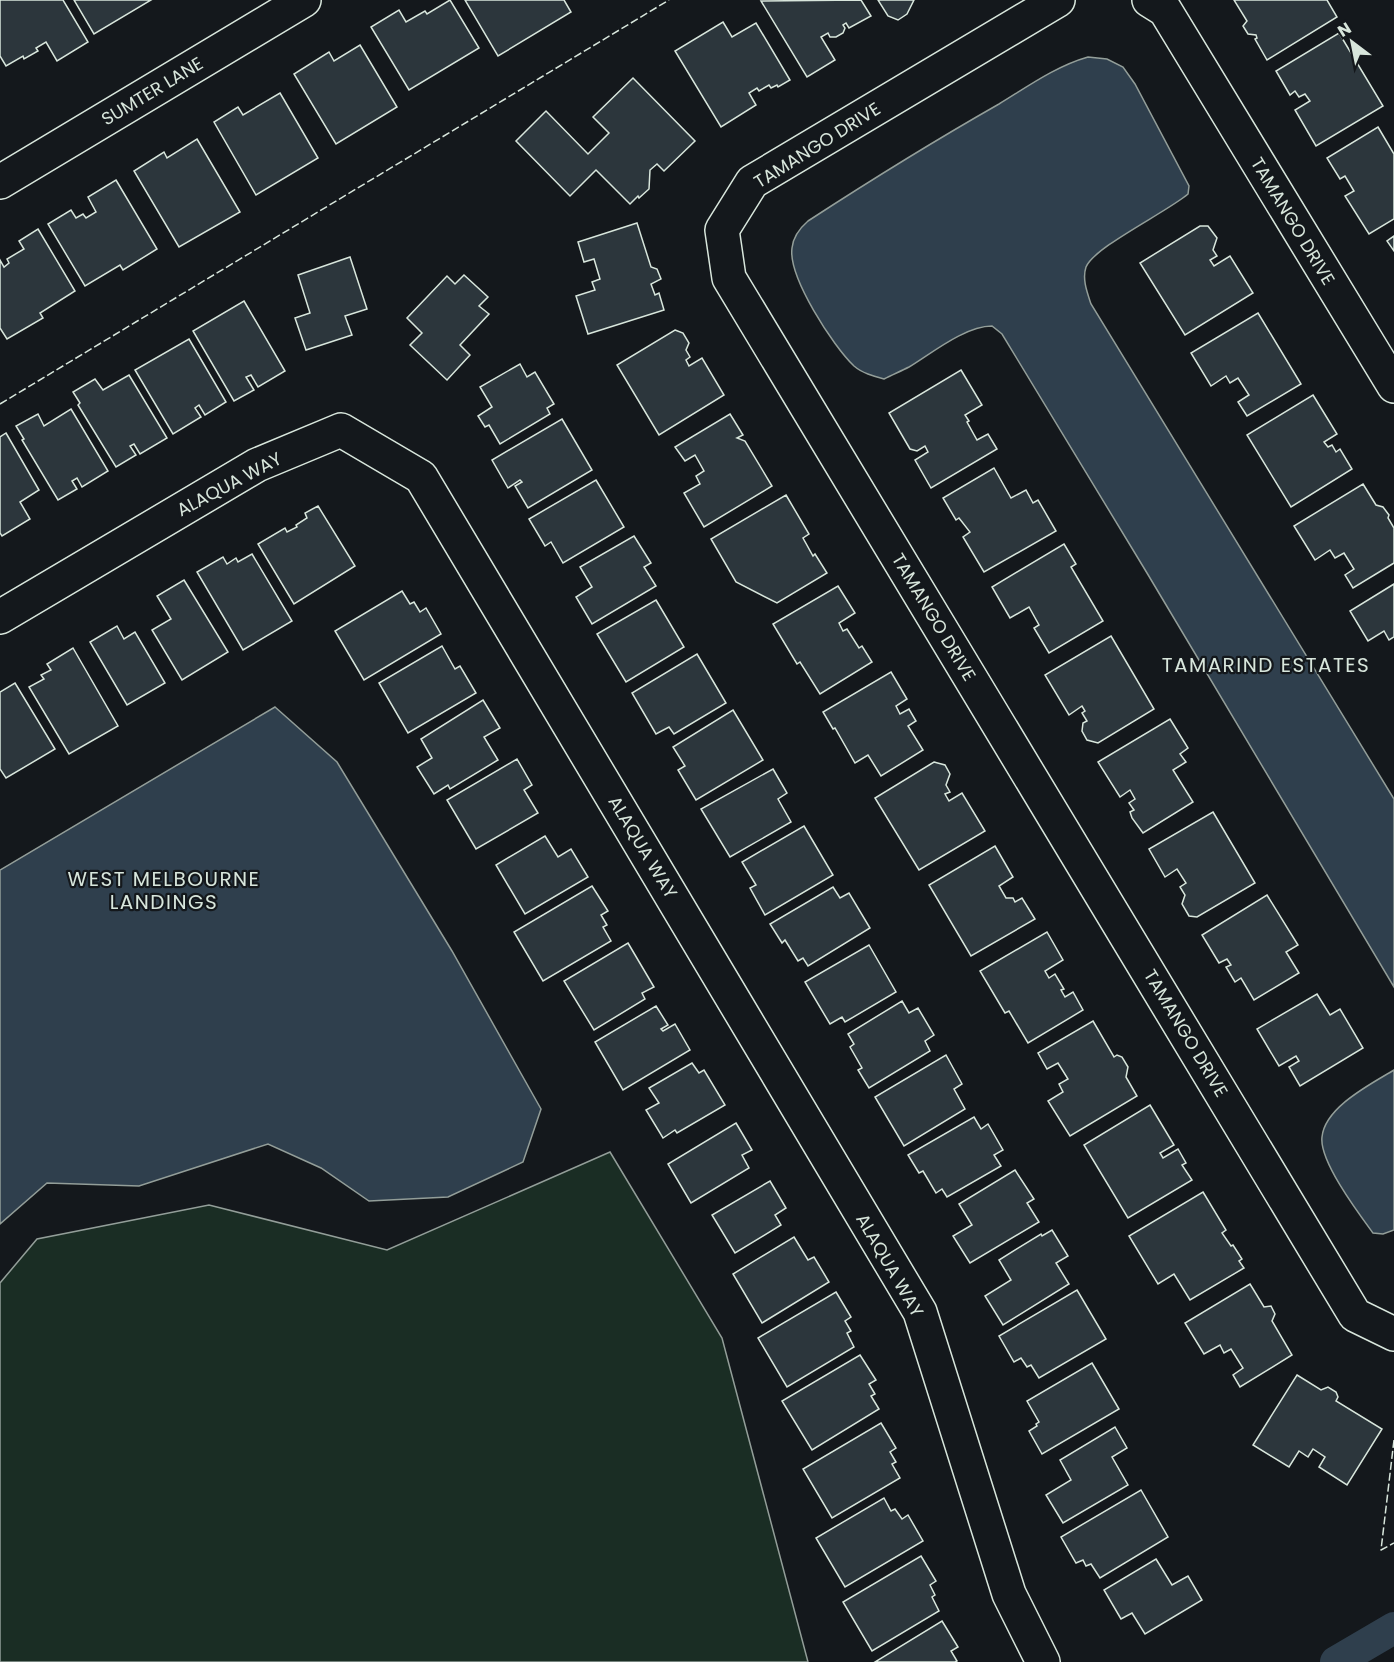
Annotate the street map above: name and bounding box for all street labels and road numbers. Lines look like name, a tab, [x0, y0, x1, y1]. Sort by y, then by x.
street label: SUMTER LANE	[96, 51, 208, 131]
street label: TAMANGO DRIVE	[749, 96, 885, 194]
street label: TAMANGO DRIVE	[1245, 153, 1341, 289]
street label: ALAQUA WAY	[172, 446, 286, 522]
street label: TAMANGO DRIVE	[886, 549, 982, 685]
street label: ALAQUA WAY	[603, 791, 684, 903]
street label: TAMANGO DRIVE	[1138, 965, 1234, 1101]
street label: ALAQUA WAY	[850, 1209, 930, 1322]

